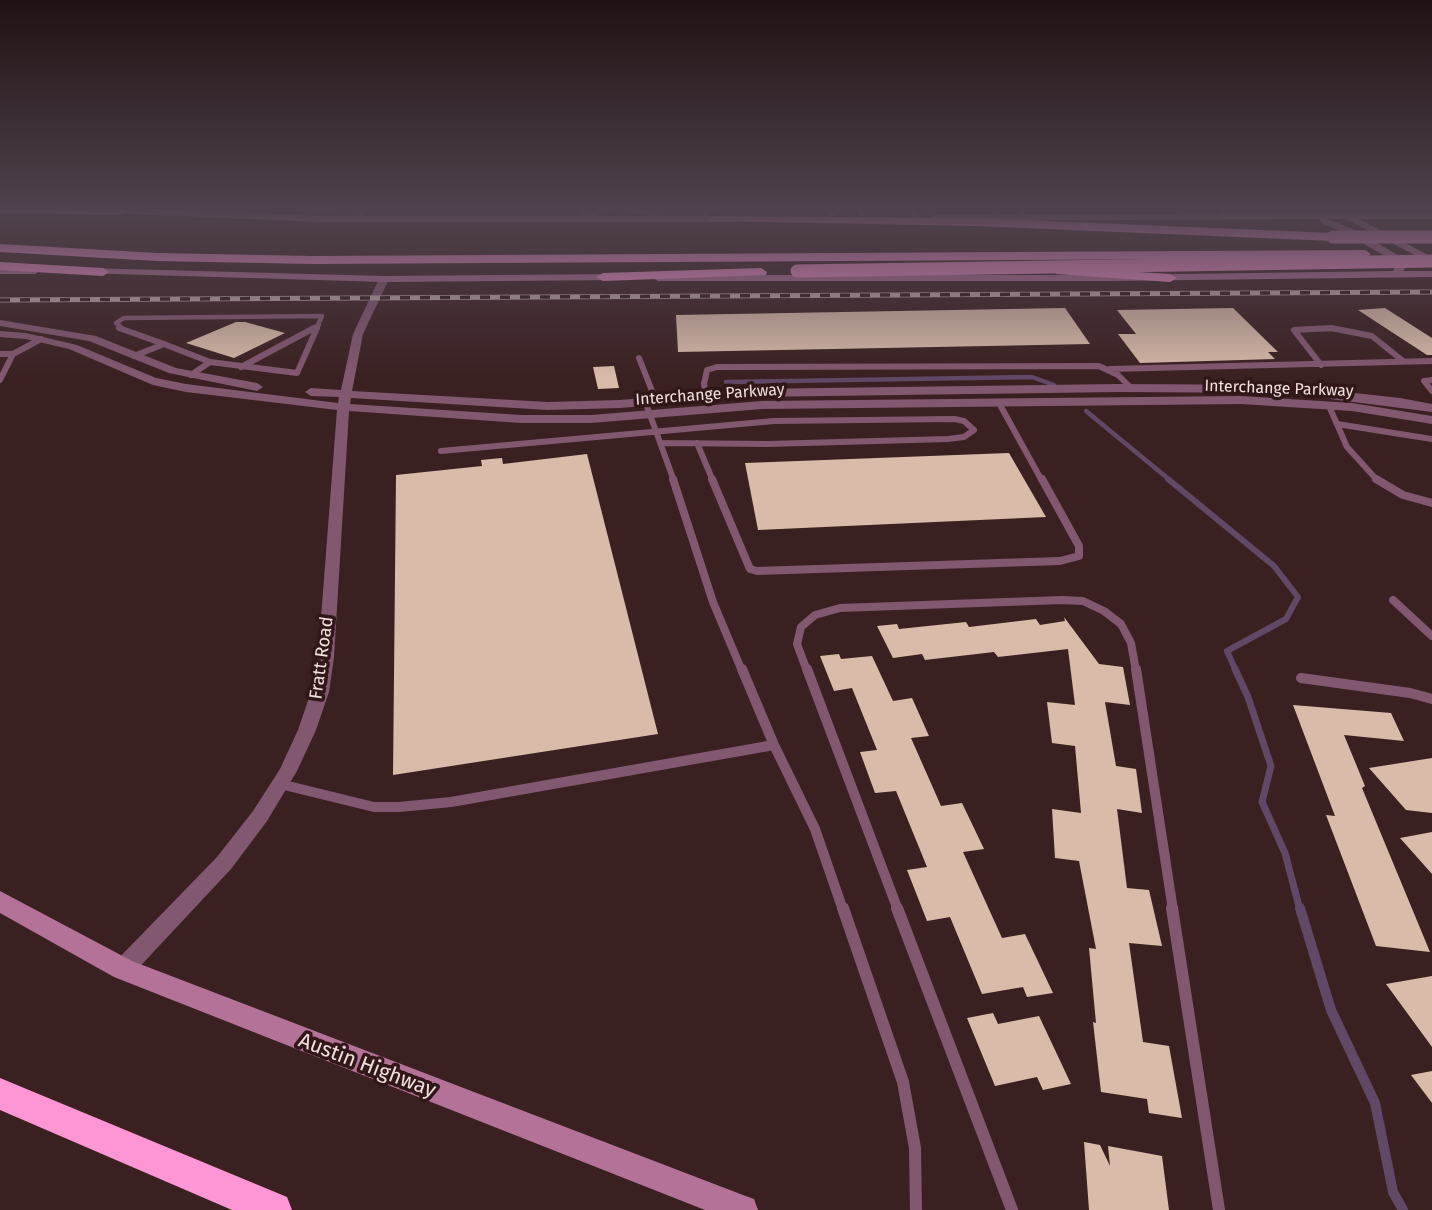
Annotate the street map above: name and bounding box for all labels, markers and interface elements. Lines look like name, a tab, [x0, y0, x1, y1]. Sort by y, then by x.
street label: Interchange Parkway	[1204, 377, 1354, 401]
street label: Interchange Parkway	[635, 380, 785, 410]
street label: Fratt Road	[305, 615, 339, 701]
street label: Austin Highway	[295, 1028, 439, 1104]

